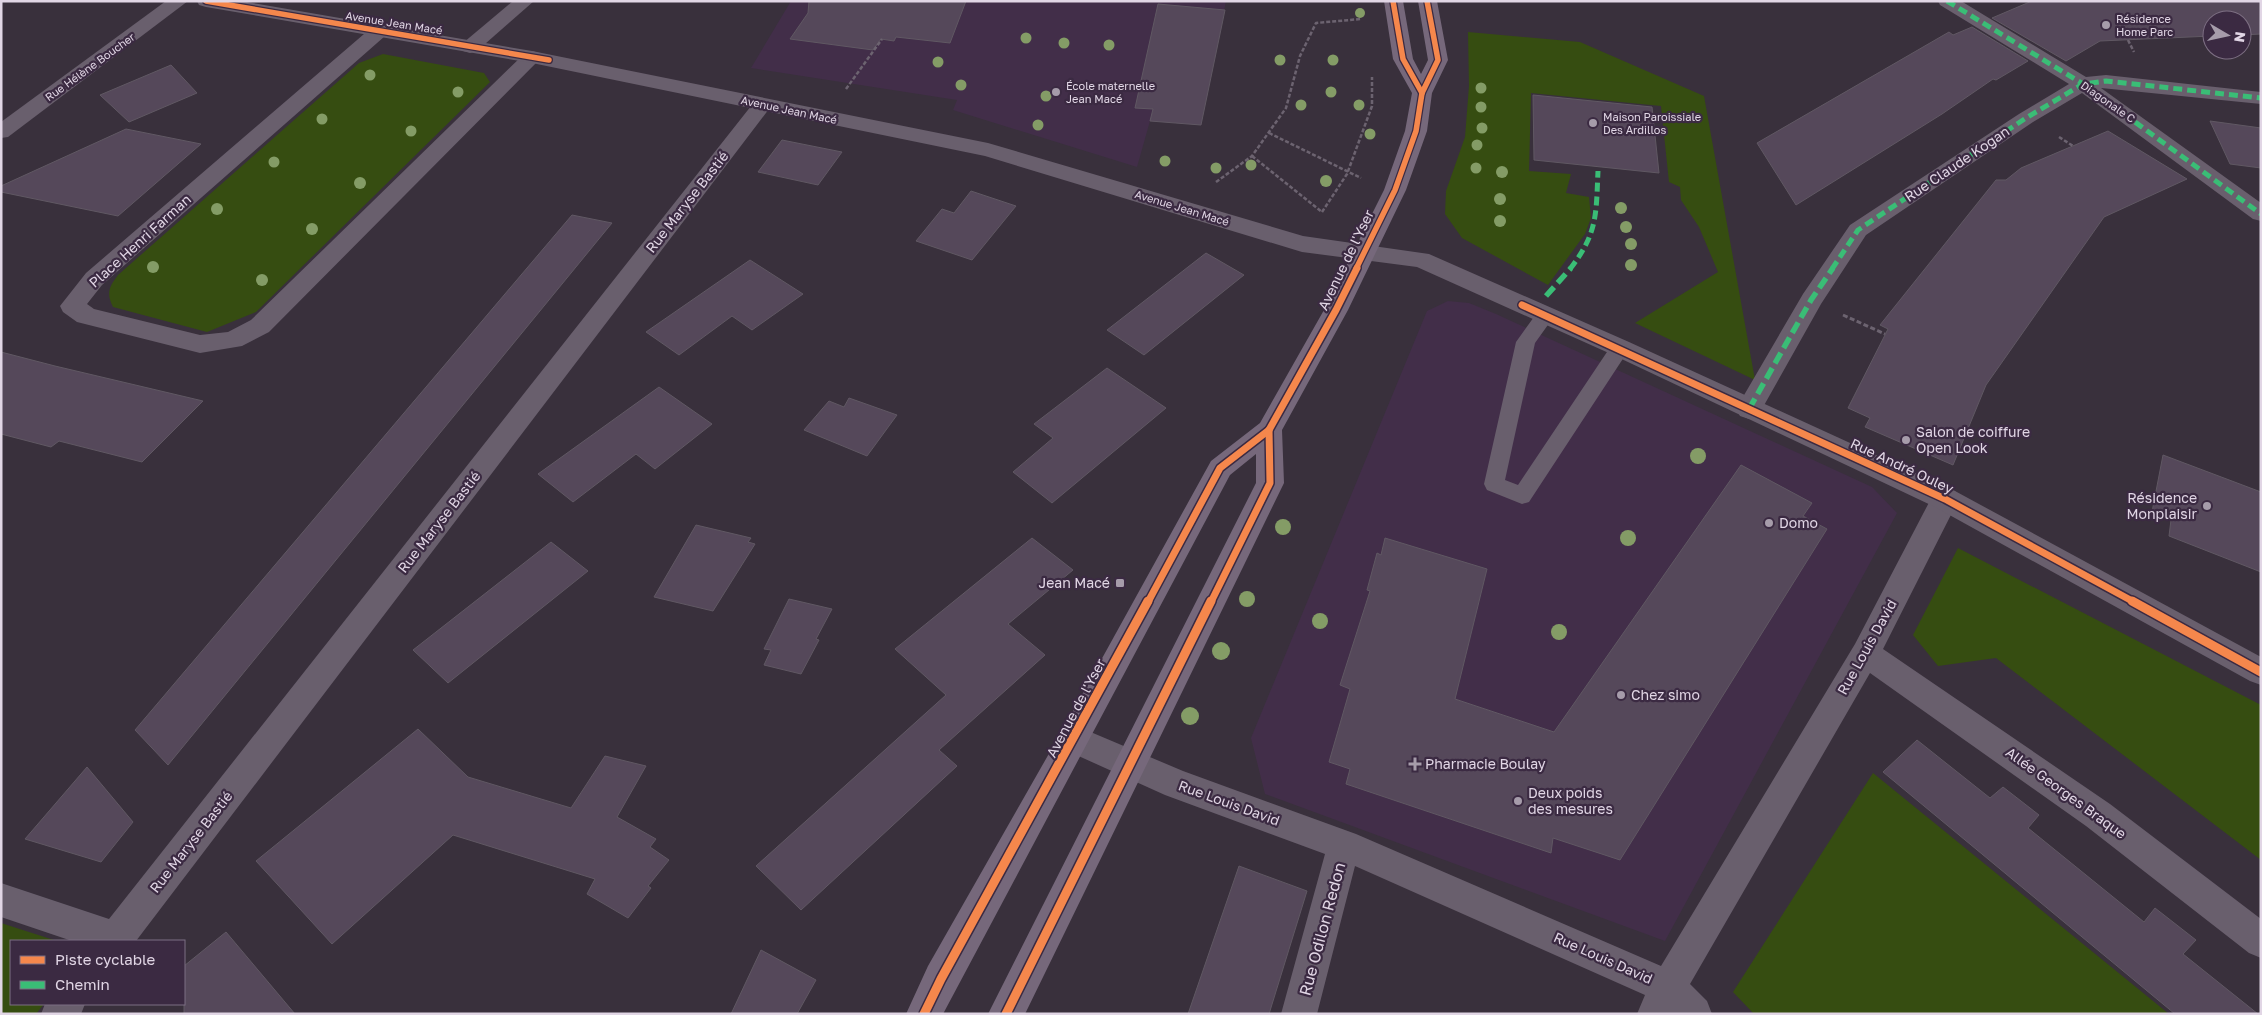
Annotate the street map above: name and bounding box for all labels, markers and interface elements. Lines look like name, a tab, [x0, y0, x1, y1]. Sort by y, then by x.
street label: Avenue Jean Macé	[345, 8, 443, 37]
north arrow	[2202, 10, 2252, 60]
place label: Résidence Home Parc	[2116, 12, 2173, 38]
marker: Résidence Home Parc	[2100, 19, 2112, 31]
street label: Rue Hélène Boucher	[42, 29, 138, 103]
text: N	[2231, 31, 2250, 44]
street label: Diagonale C	[2079, 78, 2138, 125]
place label: École maternelle Jean Macé	[1066, 79, 1155, 105]
marker: École maternelle Jean Macé	[1050, 86, 1062, 98]
street label: Avenue Jean Macé	[740, 93, 838, 126]
place label: Maison Paroissiale Des Ardillos	[1603, 110, 1701, 136]
marker: Maison Paroissiale Des Ardillos	[1587, 117, 1599, 129]
street label: Rue Claude Kogan	[1901, 122, 2012, 205]
street label: Rue Maryse Bastié	[642, 148, 732, 256]
street label: Avenue Jean Macé	[1133, 187, 1231, 228]
street label: Place Henri Farman	[85, 190, 194, 291]
street label: Avenue de l'Yser	[1314, 206, 1377, 313]
place label: Salon de coiffure Open Look	[1916, 423, 2030, 456]
street label: Rue André Ouley	[1848, 434, 1957, 497]
marker: Salon de coiffure Open Look	[1900, 434, 1912, 446]
street label: Rue Maryse Bastié	[394, 468, 484, 576]
place label: Résidence Monplaisir	[2127, 489, 2198, 522]
marker: Résidence Monplaisir	[2201, 500, 2213, 512]
place label: Domo	[1779, 514, 1818, 531]
marker: Domo	[1763, 517, 1775, 529]
place label: Jean Macé	[1038, 574, 1110, 591]
marker: Jean Macé	[1114, 577, 1126, 589]
street label: Rue Louis David	[1833, 596, 1900, 697]
street label: Avenue de l'Yser	[1042, 655, 1109, 760]
place label: Chez simo	[1631, 686, 1700, 703]
marker: Chez simo	[1615, 689, 1627, 701]
street label: Allée Georges Braque	[2003, 743, 2130, 842]
place label: Pharmacie Boulay	[1425, 755, 1546, 772]
marker: Pharmacie Boulay	[1409, 758, 1421, 770]
street label: Rue Louis David	[1176, 776, 1282, 829]
place label: Deux poids des mesures	[1528, 784, 1613, 817]
street label: Rue Maryse Bastié	[146, 788, 236, 896]
marker: Deux poids des mesures	[1512, 795, 1524, 807]
street label: Rue Odilon Redon	[1295, 860, 1349, 998]
street label: Rue Louis David	[1551, 928, 1655, 987]
legend	[10, 940, 185, 1005]
text: Piste cyclable	[55, 950, 156, 968]
text: Chemin	[55, 975, 110, 993]

